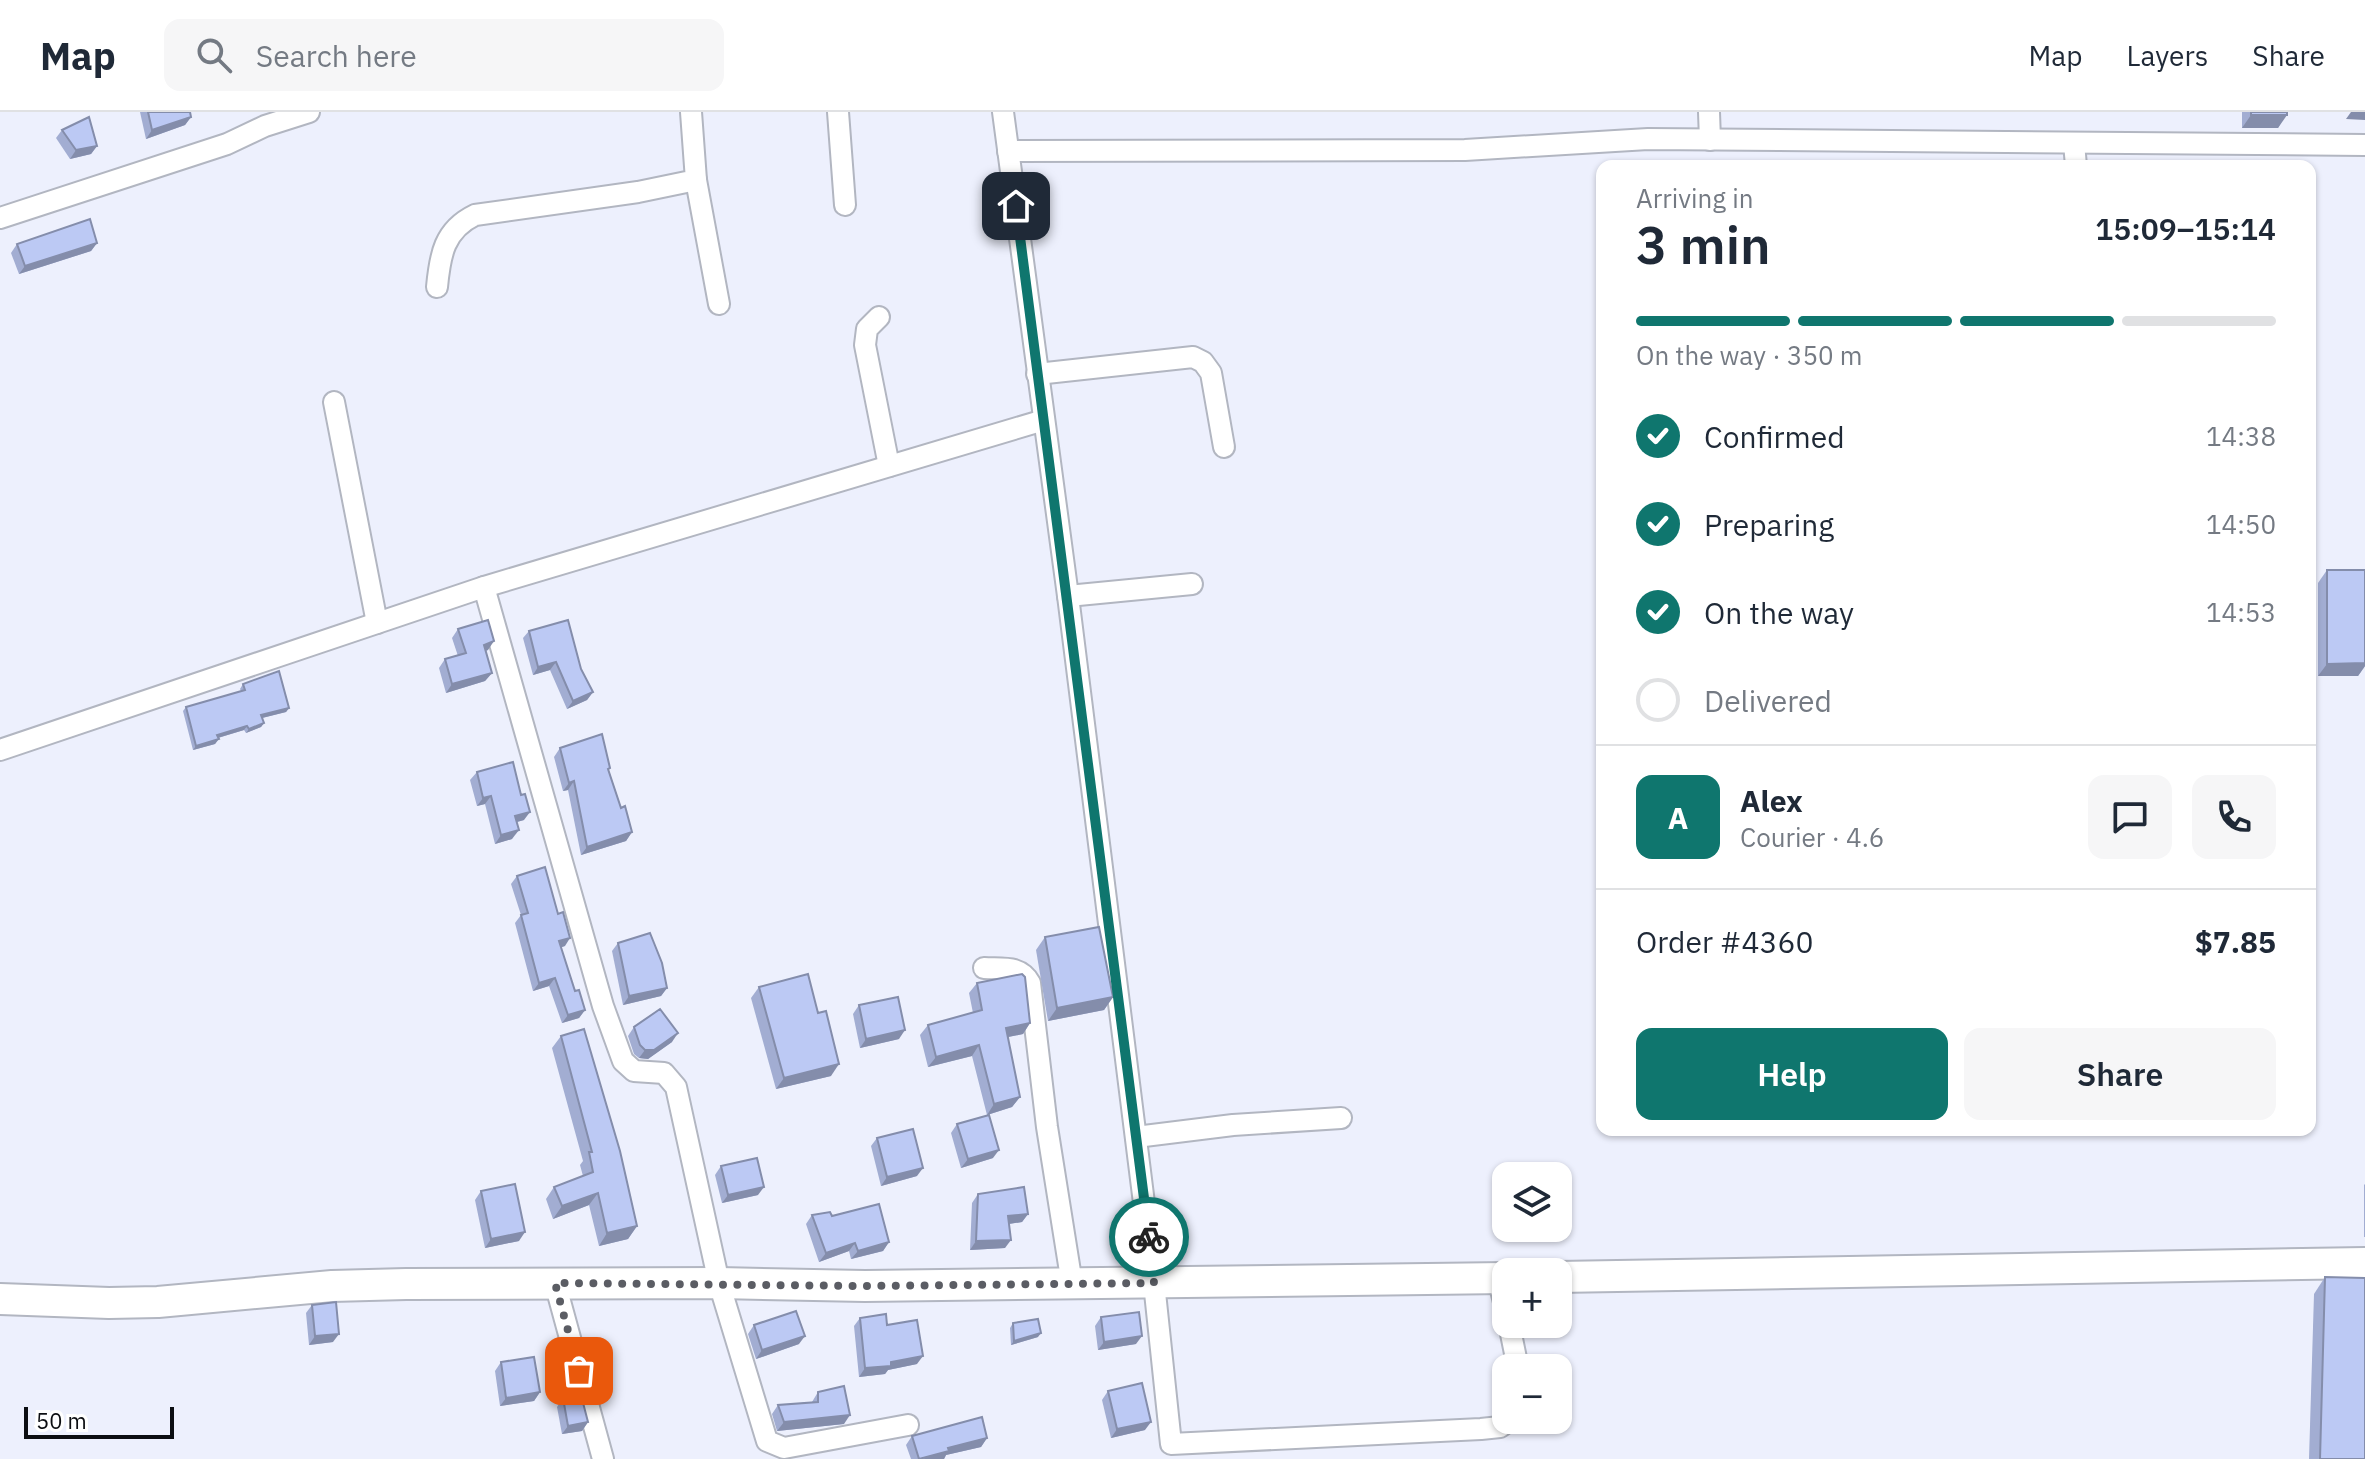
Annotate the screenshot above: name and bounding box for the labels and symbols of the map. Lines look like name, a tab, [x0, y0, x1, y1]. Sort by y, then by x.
pin	[982, 172, 1050, 240]
courier	[1109, 1197, 1189, 1277]
pin	[545, 1337, 613, 1405]
scale bar	[24, 1403, 174, 1439]

